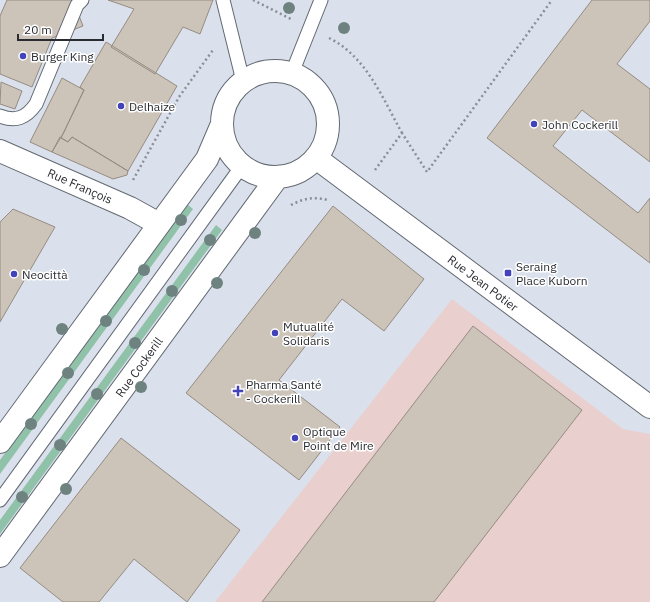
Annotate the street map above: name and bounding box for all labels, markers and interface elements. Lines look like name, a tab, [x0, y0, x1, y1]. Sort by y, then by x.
scale bar	[18, 16, 103, 42]
text: 20 m	[24, 22, 52, 37]
place label: Burger King	[31, 49, 94, 64]
marker: Burger King	[18, 51, 28, 61]
place label: Delhaize	[129, 99, 176, 114]
marker: Delhaize	[116, 101, 126, 111]
place label: John Cockerill	[542, 117, 618, 132]
marker: John Cockerill	[529, 119, 539, 129]
street label: Rue François	[45, 165, 115, 207]
street label: Rue Jean Potier	[445, 252, 522, 315]
place label: Seraing Place Kuborn	[516, 259, 588, 288]
place label: Neocittà	[22, 267, 68, 282]
marker: Seraing Place Kuborn	[503, 268, 513, 278]
marker: Neocittà	[9, 269, 19, 279]
place label: Mutualité Solidaris	[283, 319, 334, 348]
marker: Mutualité Solidaris	[270, 328, 280, 338]
street label: Rue Cockerill	[112, 334, 166, 400]
place label: Pharma Santé - Cockerill	[246, 377, 322, 406]
marker: Pharma Santé - Cockerill	[233, 386, 243, 396]
place label: Optique Point de Mire	[303, 424, 374, 453]
marker: Optique Point de Mire	[290, 433, 300, 443]

